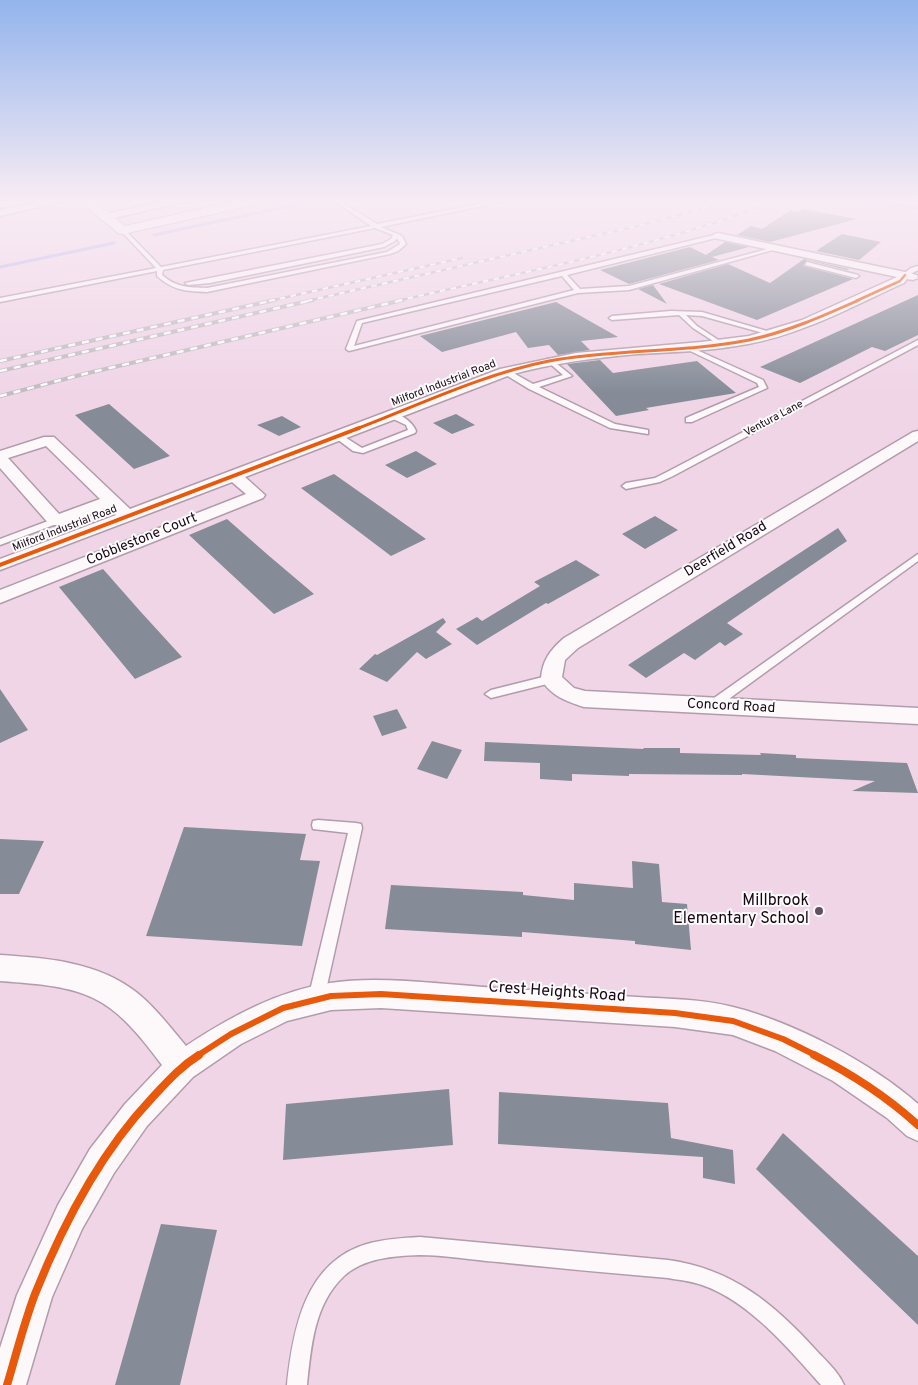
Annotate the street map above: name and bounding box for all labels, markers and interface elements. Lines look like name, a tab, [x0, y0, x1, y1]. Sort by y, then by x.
street label: Milford Industrial Road	[390, 358, 498, 410]
street label: Ventura Lane	[742, 398, 806, 440]
street label: Milford Industrial Road	[11, 503, 119, 555]
street label: Cobblestone Court	[84, 510, 200, 570]
street label: Deerfield Road	[682, 519, 770, 581]
street label: Concord Road	[686, 696, 776, 718]
place label: Millbrook Elementary School	[673, 892, 809, 930]
marker: Millbrook Elementary School	[813, 905, 825, 917]
street label: Crest Heights Road	[488, 979, 626, 1007]

